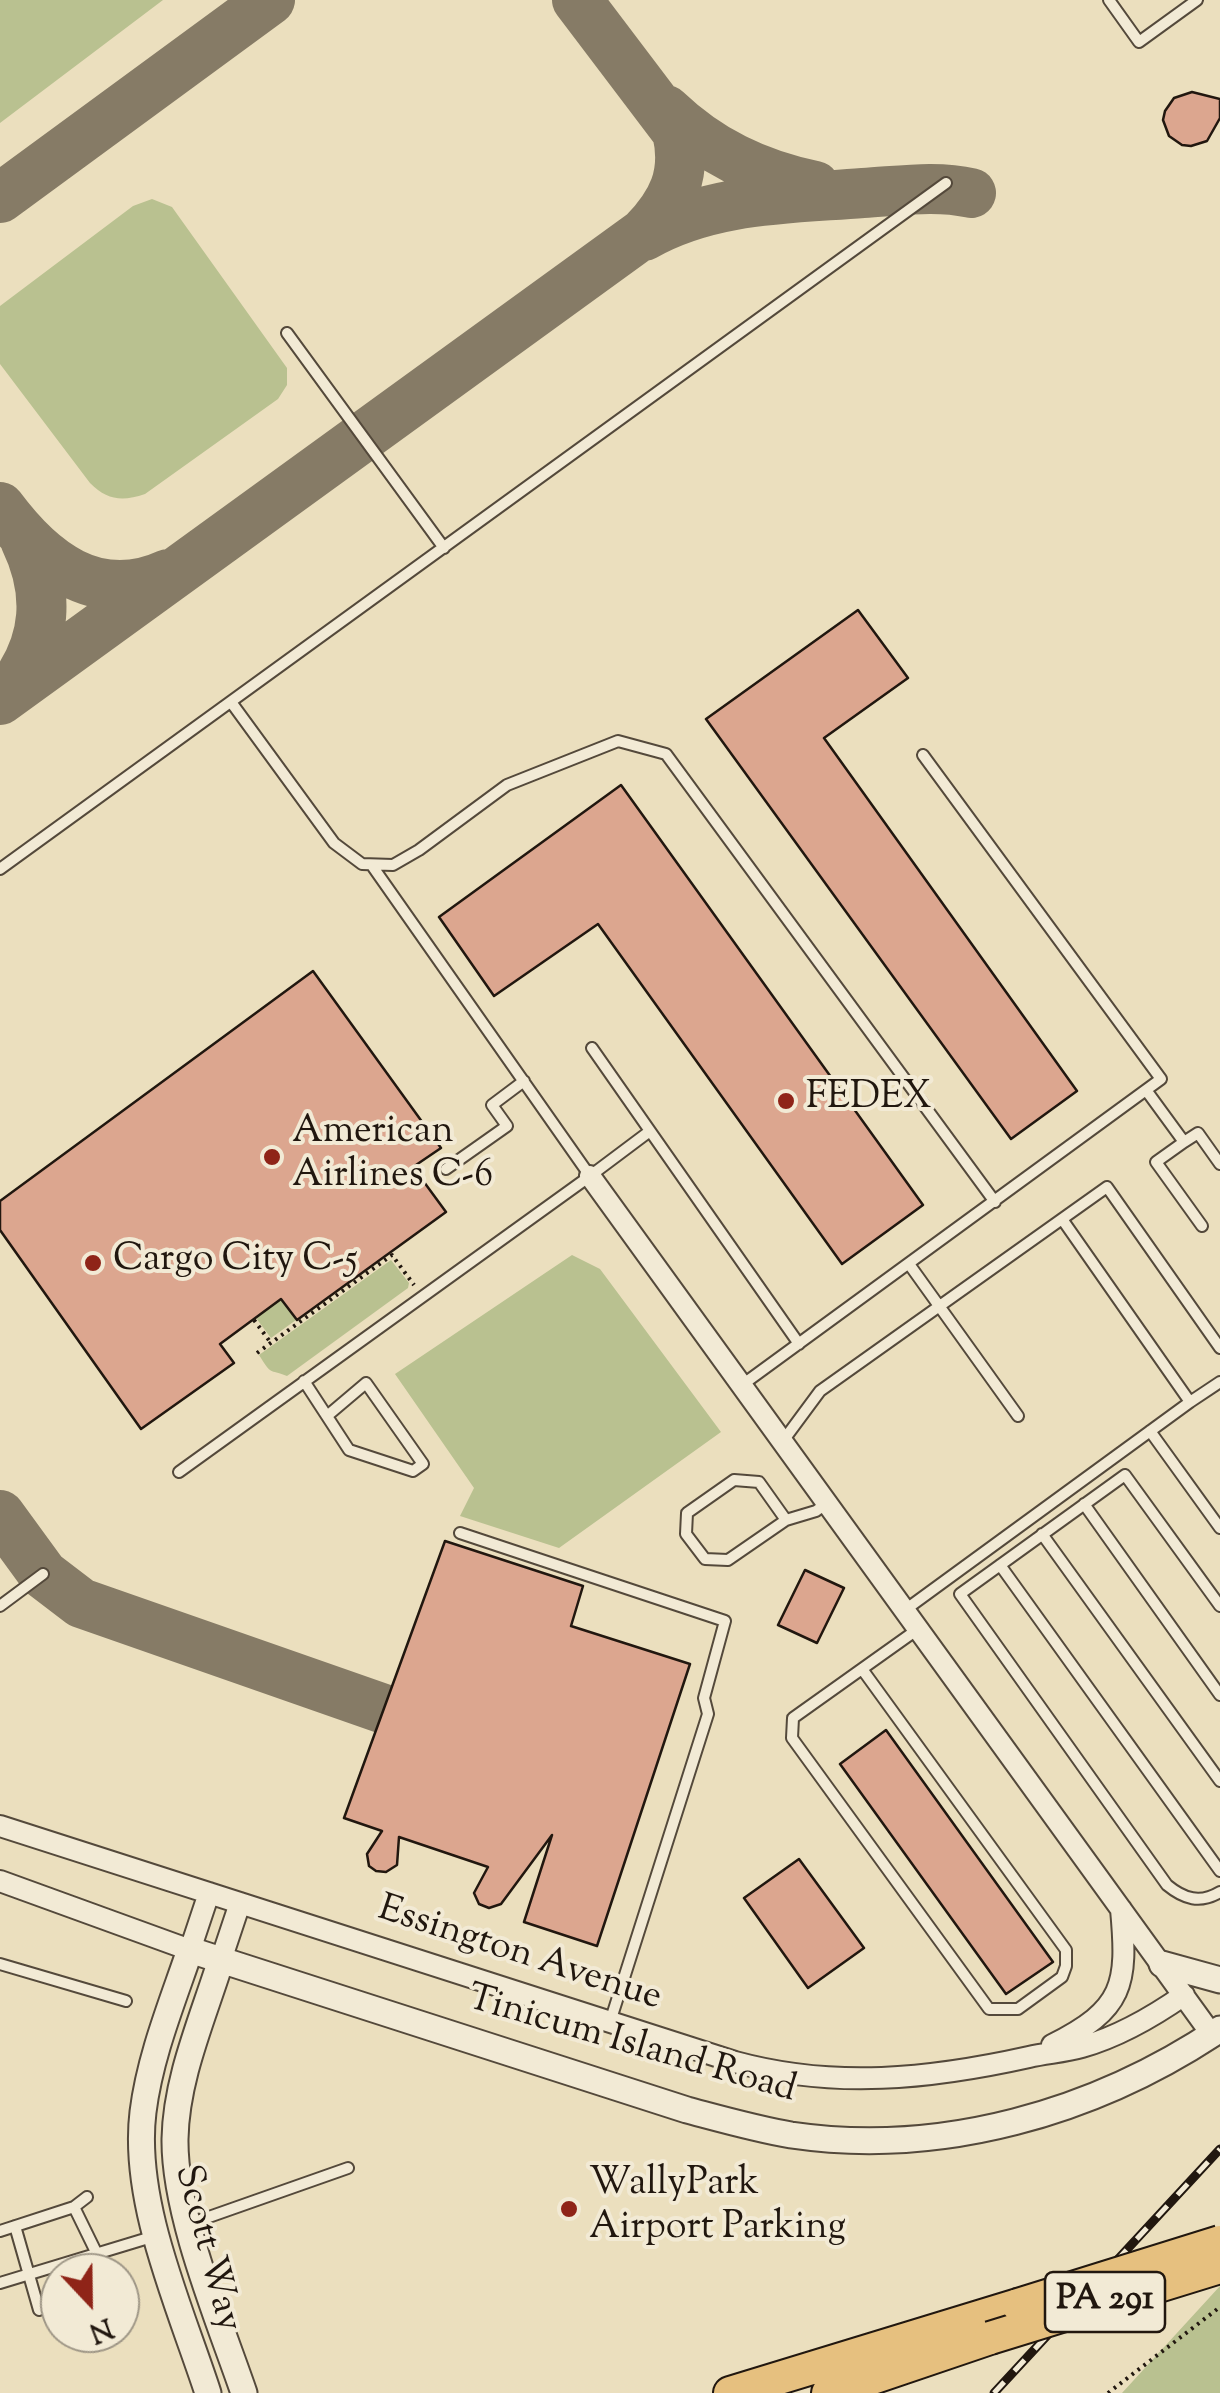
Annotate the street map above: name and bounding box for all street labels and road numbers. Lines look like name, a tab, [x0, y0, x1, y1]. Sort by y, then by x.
street label: Essington Avenue	[371, 1889, 667, 2023]
street label: Tinicum Island Road	[461, 1978, 801, 2116]
street label: Scott Way	[161, 2161, 249, 2337]
road number: PA 291	[1045, 2272, 1165, 2332]

